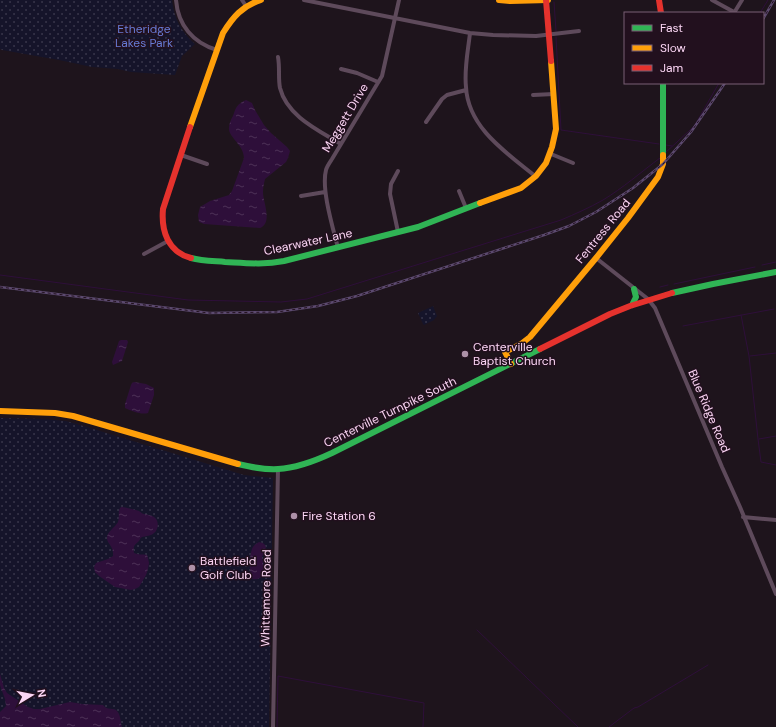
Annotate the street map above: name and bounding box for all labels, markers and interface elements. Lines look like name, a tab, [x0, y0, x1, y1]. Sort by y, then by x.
legend	[624, 12, 764, 84]
text: Fast	[660, 20, 683, 36]
park label: Etheridge Lakes Park	[115, 21, 173, 51]
text: Slow	[660, 40, 686, 56]
text: Jam	[660, 60, 683, 76]
street label: Meggett Drive	[318, 80, 372, 155]
street label: Fentress Road	[572, 195, 634, 267]
street label: Clearwater Lane	[262, 225, 354, 259]
place label: Centerville Baptist Church	[473, 339, 556, 369]
marker: Centerville Baptist Church	[460, 349, 470, 359]
street label: Blue Ridge Road	[684, 367, 734, 455]
street label: Centerville Turnpike South	[321, 373, 459, 451]
place label: Fire Station 6	[302, 508, 376, 524]
marker: Fire Station 6	[289, 511, 299, 521]
street label: Whittamore Road	[257, 549, 275, 647]
place label: Battlefield Golf Club	[200, 553, 256, 583]
marker: Battlefield Golf Club	[187, 563, 197, 573]
north arrow	[12, 675, 52, 715]
text: N	[34, 688, 49, 698]

